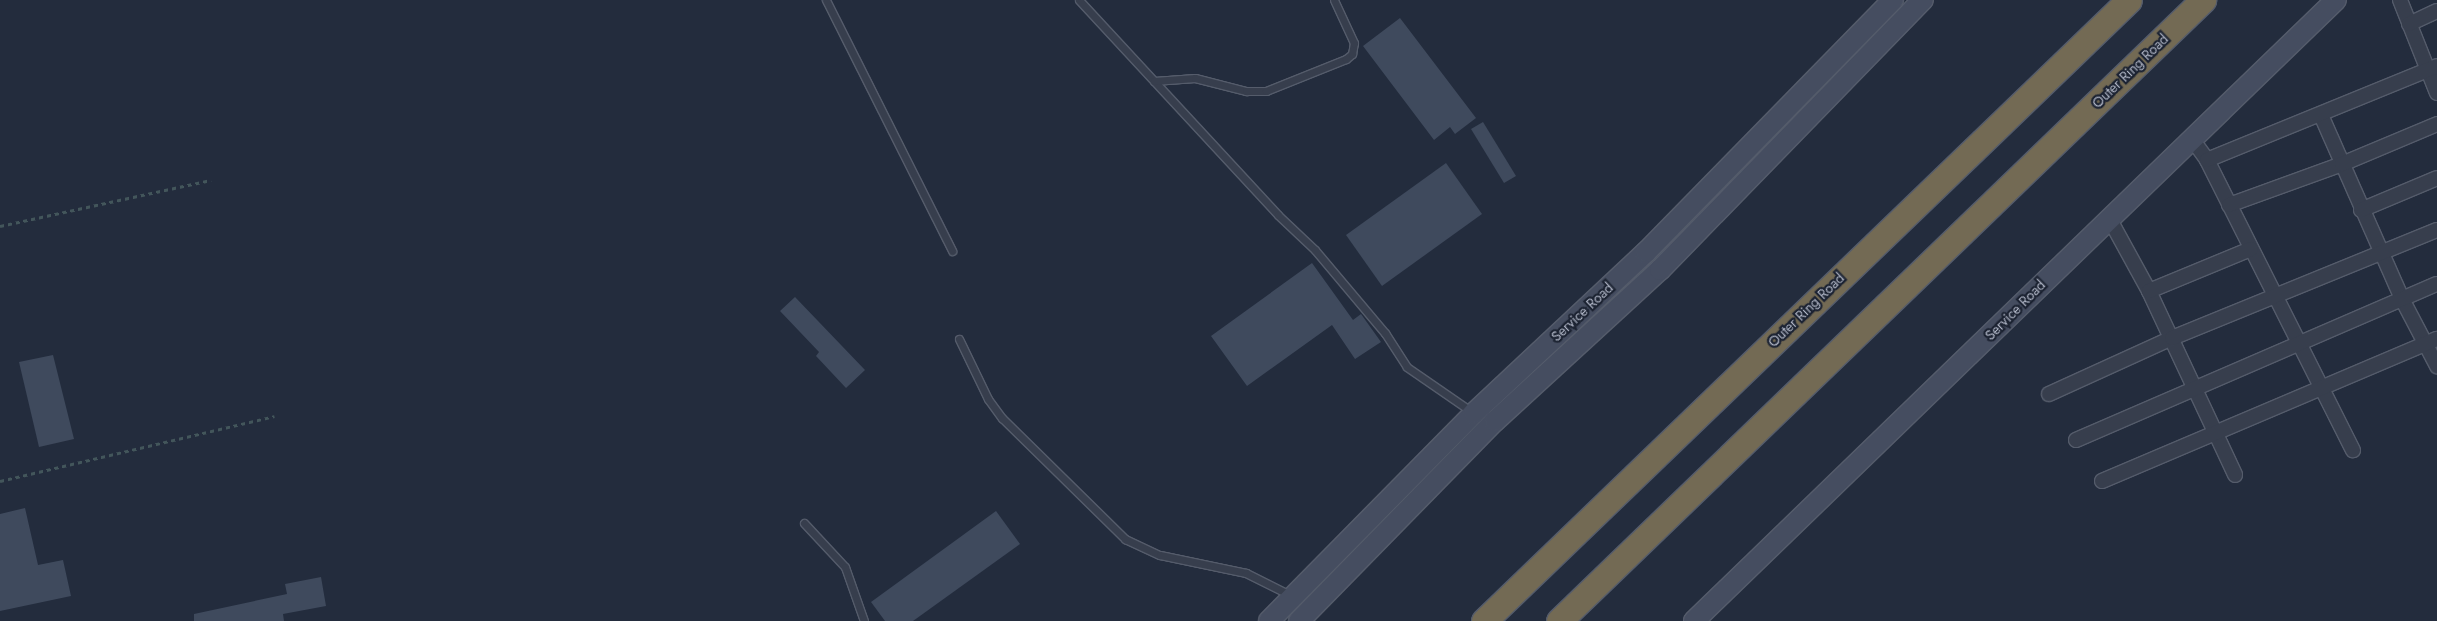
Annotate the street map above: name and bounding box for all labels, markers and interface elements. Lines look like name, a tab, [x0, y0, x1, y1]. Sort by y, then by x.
street label: Outer Ring Road	[2088, 31, 2172, 111]
street label: Outer Ring Road	[1764, 270, 1848, 350]
street label: Service Road	[1981, 276, 2049, 344]
street label: Service Road	[1548, 279, 1616, 345]

